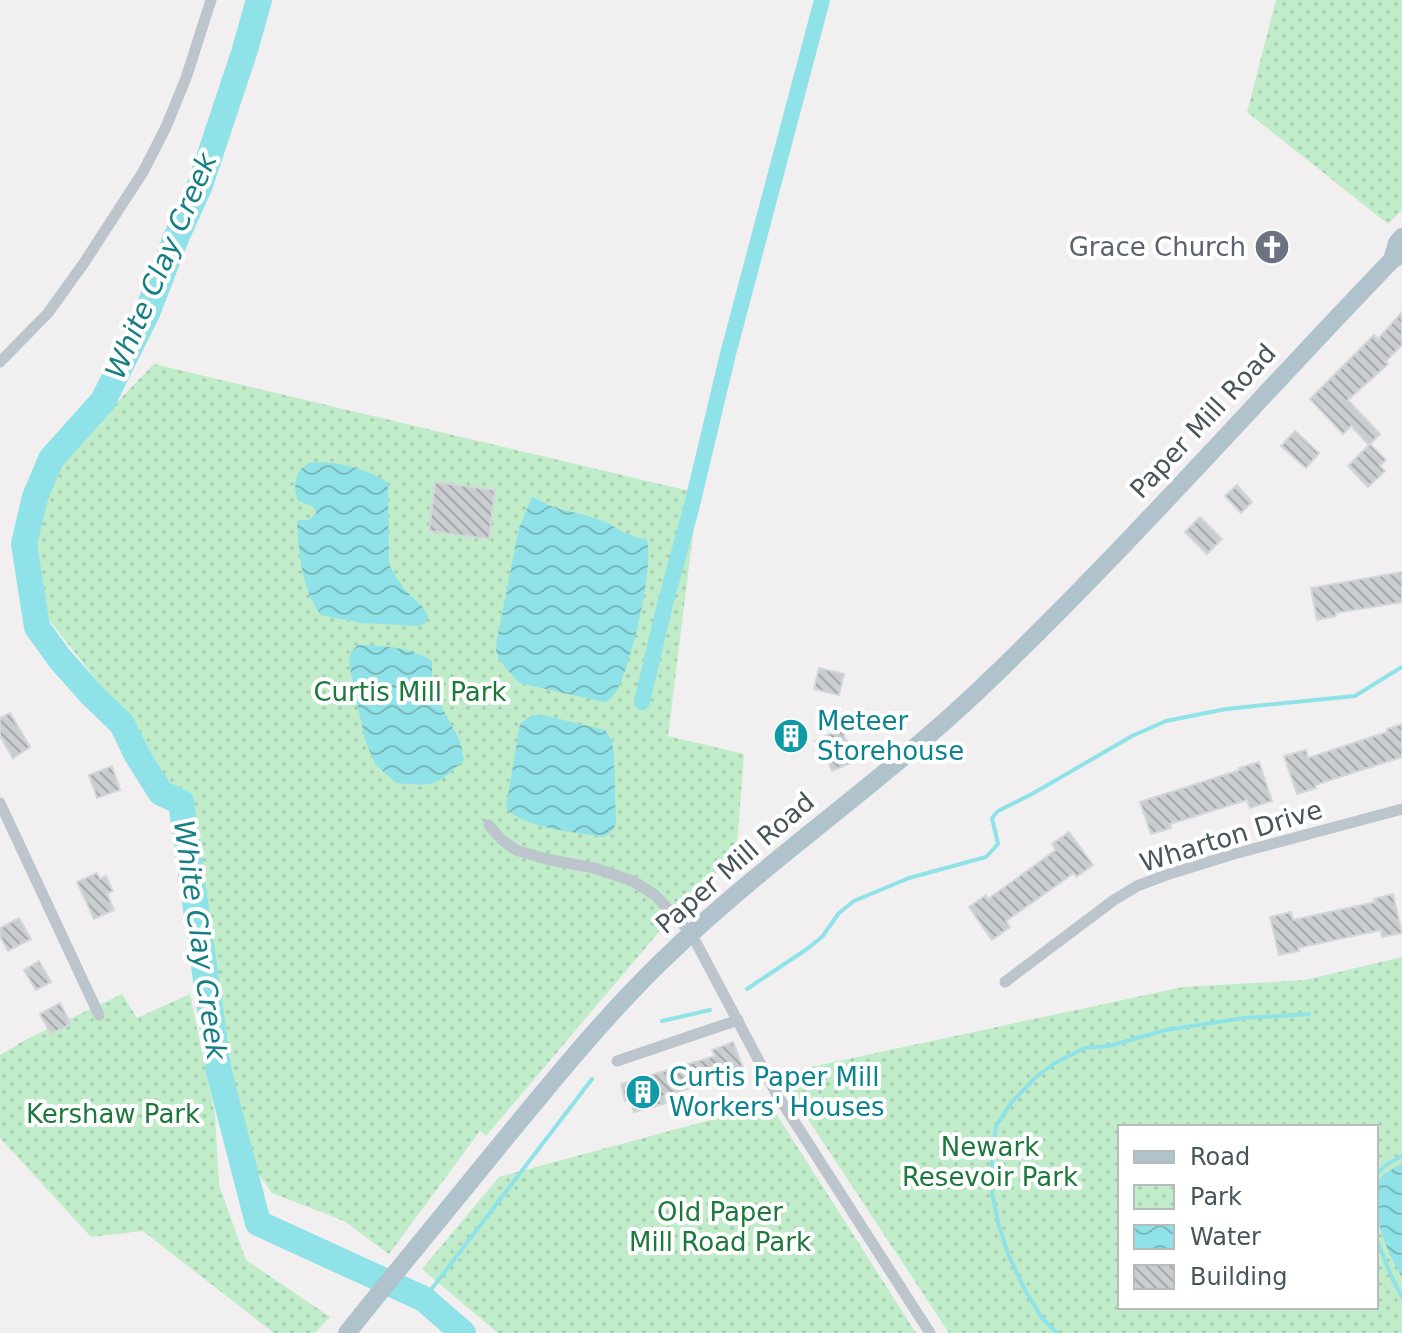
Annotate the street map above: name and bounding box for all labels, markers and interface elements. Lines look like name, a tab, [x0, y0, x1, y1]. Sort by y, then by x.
water label: White Clay Creek	[99, 147, 224, 384]
church icon: Grace Church	[1253, 228, 1291, 266]
place label: Grace Church	[1069, 232, 1246, 262]
street label: Paper Mill Road	[1124, 338, 1282, 504]
park label: Curtis Mill Park	[313, 677, 507, 707]
place label: Meteer Storehouse	[817, 706, 964, 766]
building icon: Meteer Storehouse	[772, 717, 810, 755]
street label: Paper Mill Road	[650, 786, 820, 940]
street label: Wharton Drive	[1136, 794, 1326, 878]
water label: White Clay Creek	[167, 818, 233, 1064]
place label: Curtis Paper Mill Workers' Houses	[669, 1062, 885, 1122]
building icon: Curtis Paper Mill Workers' Houses	[624, 1073, 662, 1111]
park label: Kershaw Park	[26, 1099, 200, 1129]
legend	[1118, 1125, 1378, 1309]
park label: Newark Resevoir Park	[902, 1132, 1078, 1192]
text: Road	[1190, 1143, 1250, 1171]
text: Park	[1190, 1183, 1242, 1211]
park label: Old Paper Mill Road Park	[629, 1197, 811, 1257]
text: Water	[1190, 1223, 1261, 1251]
text: Building	[1190, 1263, 1287, 1291]

